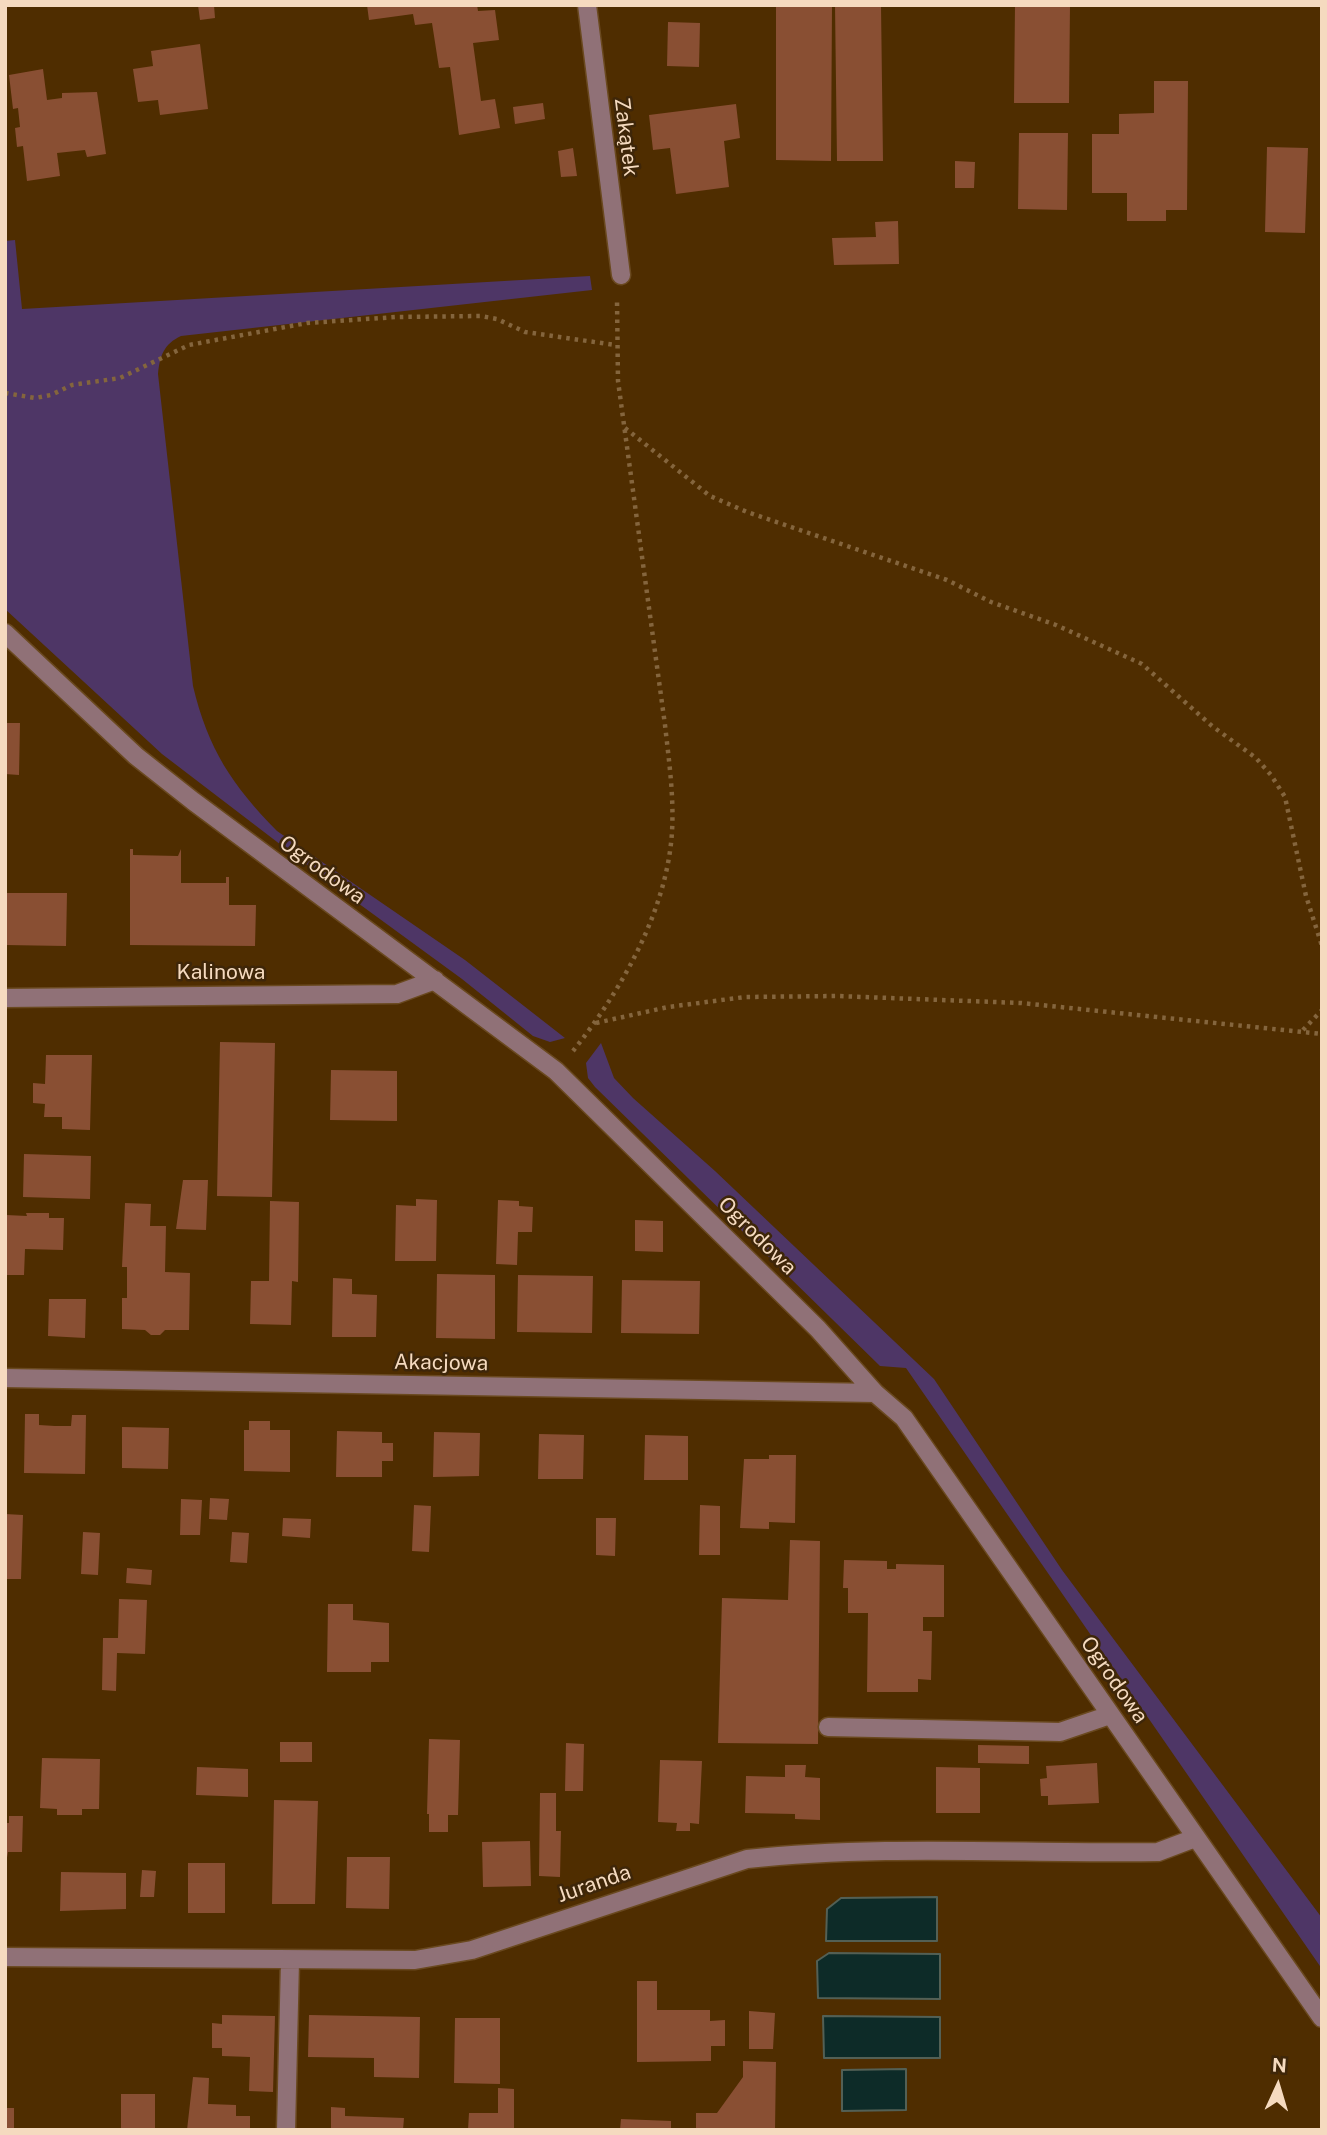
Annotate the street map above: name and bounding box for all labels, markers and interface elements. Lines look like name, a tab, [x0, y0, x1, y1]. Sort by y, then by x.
street label: Zakątek	[609, 96, 643, 178]
street label: Ogrodowa	[274, 830, 370, 910]
street label: Kalinowa	[177, 960, 265, 986]
street label: Ogrodowa	[713, 1192, 801, 1280]
street label: Akacjowa	[394, 1350, 488, 1376]
street label: Ogrodowa	[1075, 1632, 1153, 1728]
street label: Juranda	[554, 1860, 634, 1908]
north arrow	[1243, 2051, 1313, 2121]
text: N	[1271, 2054, 1288, 2077]

